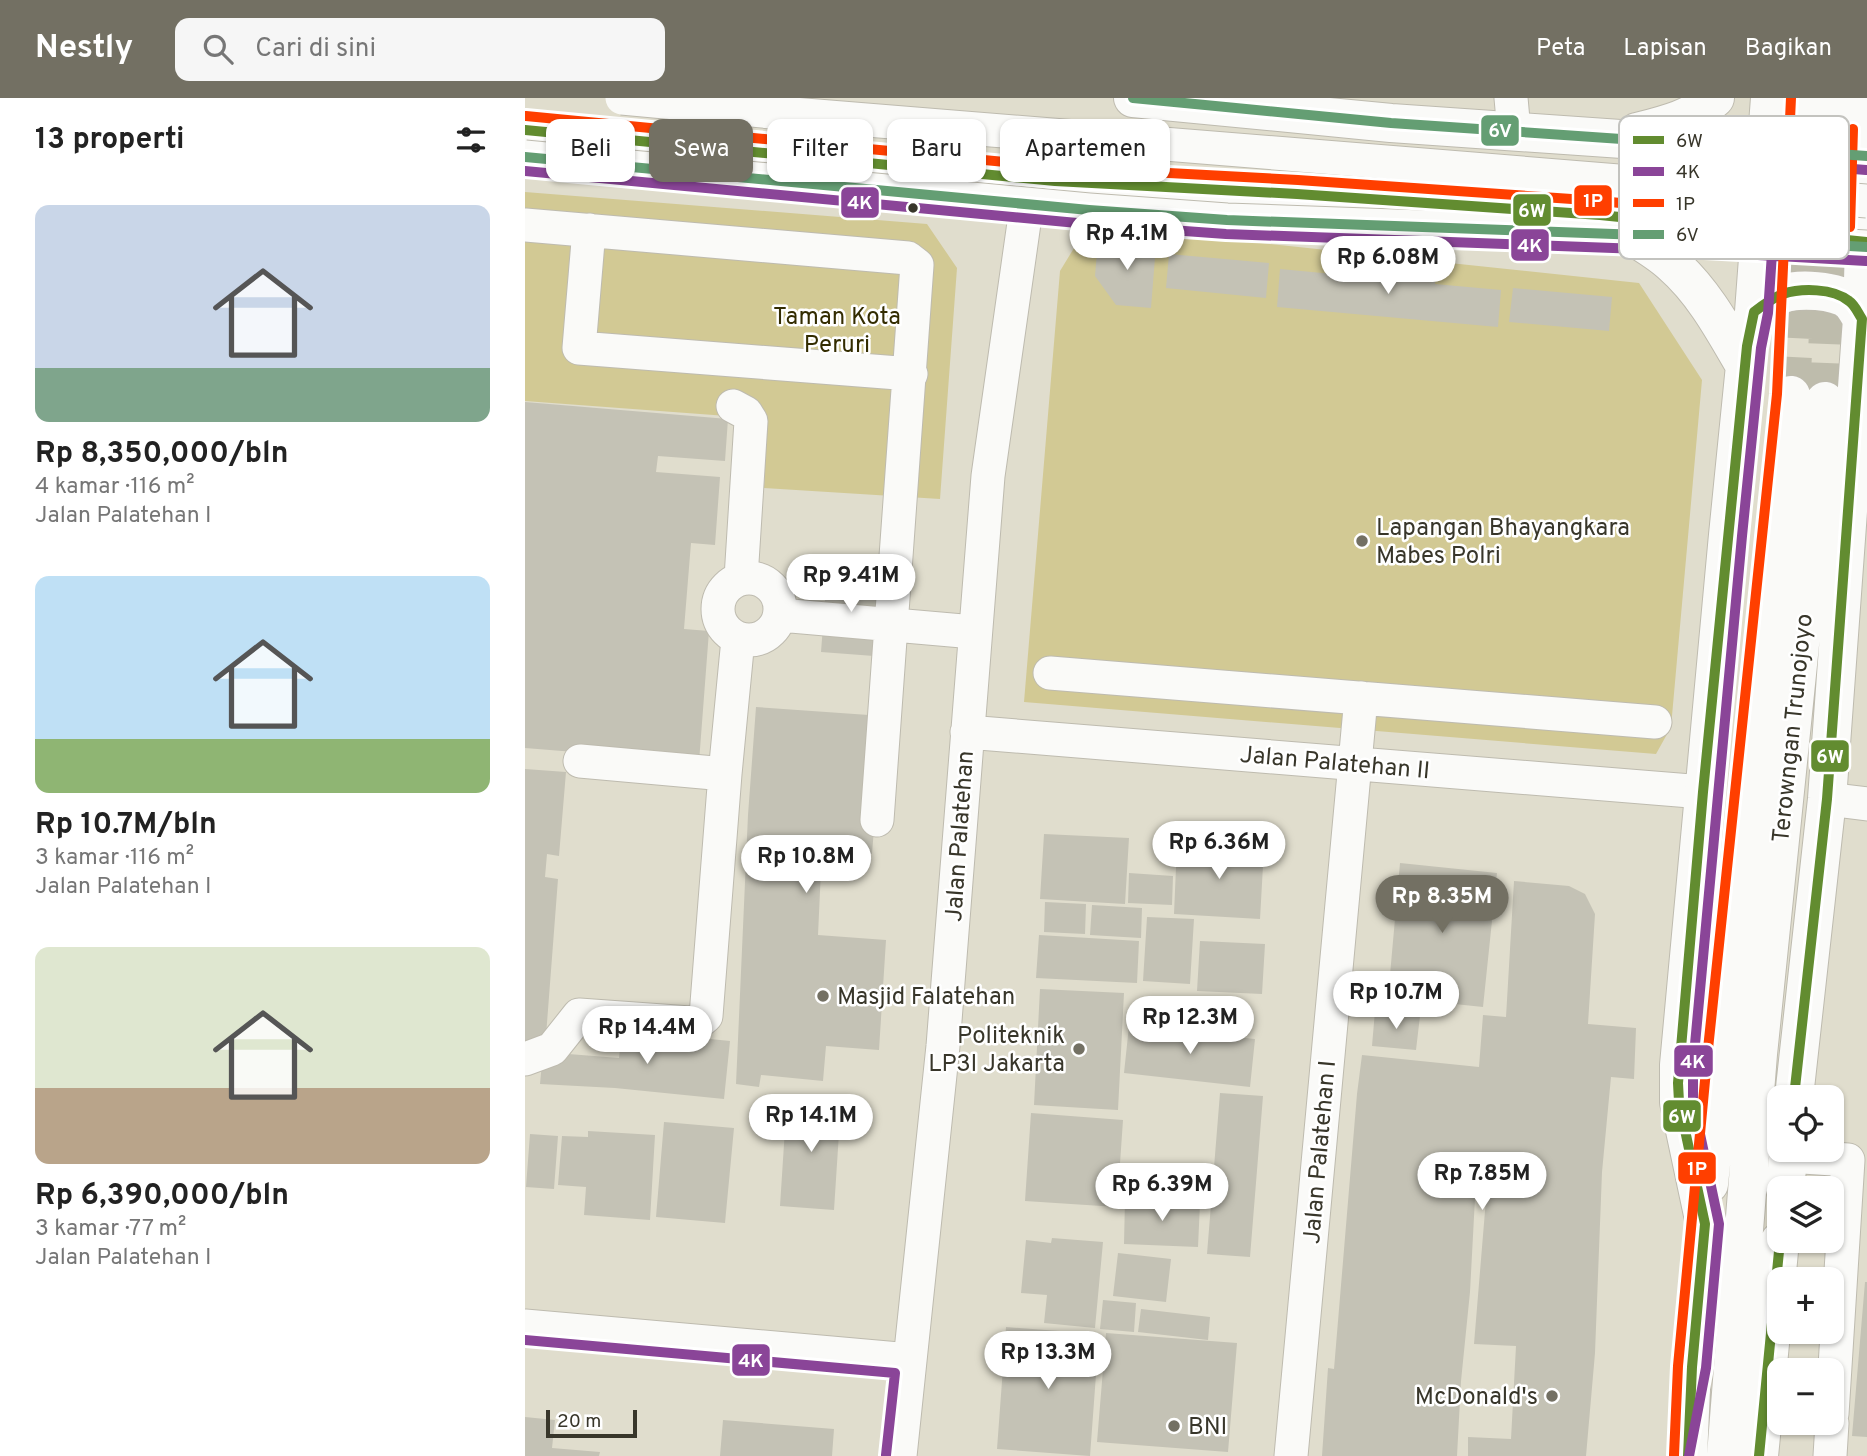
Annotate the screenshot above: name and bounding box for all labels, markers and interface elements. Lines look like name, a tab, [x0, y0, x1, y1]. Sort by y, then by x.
search box	[175, 18, 665, 81]
text: Nestly	[35, 28, 133, 70]
icon: search	[199, 30, 237, 68]
text: Cari di sini	[255, 33, 376, 66]
text: Peta	[1536, 34, 1585, 64]
text: Lapisan	[1623, 34, 1707, 64]
text: Bagikan	[1745, 34, 1832, 64]
line badge: 6V	[1480, 114, 1520, 147]
legend	[1619, 116, 1849, 259]
chip: Beli	[546, 119, 635, 182]
chip: Sewa	[649, 119, 753, 182]
chip: Filter	[767, 119, 873, 182]
chip: Baru	[887, 119, 986, 182]
chip: Apartemen	[1000, 119, 1170, 182]
text: 6V	[1488, 120, 1512, 144]
icon: filters	[452, 121, 490, 159]
text: 13 properti	[35, 122, 185, 159]
text: 6W	[1676, 130, 1703, 154]
text: 4K	[1676, 161, 1700, 185]
line badge: 1P	[1573, 184, 1613, 217]
line badge: 4K	[840, 186, 880, 219]
text: 1P	[1583, 190, 1603, 214]
text: 4K	[847, 192, 873, 216]
line badge: 6W	[1512, 193, 1552, 227]
text: 1P	[1676, 193, 1695, 217]
text: 6W	[1518, 200, 1546, 224]
unlabelled marker	[906, 201, 920, 215]
pin: Rp 4.1M	[1062, 212, 1192, 272]
text: Rp 4.1M	[1086, 220, 1169, 249]
text: 6V	[1676, 224, 1699, 248]
line badge: 4K	[1510, 228, 1550, 262]
text: 4K	[1517, 235, 1543, 259]
pin: Rp 6.08M	[1316, 236, 1460, 296]
text: Rp 6.08M	[1337, 244, 1439, 273]
icon: home	[200, 250, 326, 376]
park label: Taman Kota Peruri	[773, 303, 901, 361]
text: Rp 8,350,000/bln	[35, 436, 289, 473]
text: 4 kamar · 116 m²	[35, 473, 195, 502]
text: Jalan Palatehan I	[35, 502, 212, 531]
place label: Lapangan Bhayangkara Mabes Polri	[1376, 514, 1630, 572]
marker: Lapangan Bhayangkara Mabes Polri	[1354, 533, 1370, 549]
pin: Rp 9.41M	[779, 554, 923, 614]
text: Rp 9.41M	[802, 562, 900, 591]
street label: Terowngan Trunojoyo	[1767, 612, 1821, 844]
icon: home	[200, 621, 326, 747]
line badge: 6W	[1810, 739, 1850, 773]
street label: Jalan Palatehan II	[1238, 741, 1431, 787]
text: 6W	[1816, 746, 1844, 770]
street label: Jalan Palatehan	[940, 749, 982, 923]
text: Rp 10.7M/bln	[35, 807, 217, 844]
pin: Rp 6.36M	[1147, 822, 1291, 881]
text: Rp 6.36M	[1168, 829, 1270, 858]
pin: Rp 10.8M	[734, 836, 878, 895]
text: Rp 10.8M	[757, 843, 855, 872]
text: 3 kamar · 116 m²	[35, 844, 194, 873]
text: Jalan Palatehan I	[35, 873, 212, 902]
pin: Rp 8.35M	[1370, 876, 1514, 935]
text: Rp 8.35M	[1392, 883, 1492, 912]
pin: Rp 10.7M	[1324, 972, 1468, 1031]
text: Rp 10.7M	[1349, 979, 1443, 1008]
place label: Masjid Falatehan	[837, 983, 1015, 1013]
marker: Masjid Falatehan	[815, 988, 831, 1004]
icon: home	[200, 992, 326, 1118]
pin: Rp 12.3M	[1118, 996, 1262, 1056]
text: Rp 12.3M	[1142, 1004, 1238, 1033]
pin: Rp 14.4M	[575, 1006, 719, 1066]
text: Rp 14.4M	[598, 1014, 696, 1043]
place label: Politeknik LP3I Jakarta	[928, 1022, 1065, 1080]
marker: Politeknik LP3I Jakarta	[1071, 1041, 1087, 1057]
line badge: 4K	[1673, 1044, 1714, 1078]
text: 4K	[1680, 1051, 1706, 1075]
street label: Jalan Palatehan I	[1298, 1059, 1344, 1245]
map controls	[1767, 1085, 1844, 1435]
button: locate	[1767, 1085, 1844, 1162]
pin: Rp 14.1M	[739, 1094, 883, 1154]
line badge: 6W	[1662, 1099, 1702, 1133]
text: Rp 14.1M	[765, 1102, 857, 1131]
text: 6W	[1668, 1106, 1696, 1130]
line badge: 1P	[1677, 1151, 1717, 1185]
pin: Rp 7.85M	[1410, 1152, 1554, 1212]
text: 1P	[1687, 1158, 1707, 1182]
text: Rp 7.85M	[1433, 1160, 1531, 1189]
pin: Rp 6.39M	[1090, 1164, 1234, 1223]
text: Rp 6.39M	[1111, 1171, 1213, 1200]
button: layers	[1767, 1176, 1844, 1253]
text: Rp 6,390,000/bln	[35, 1178, 289, 1215]
text: 3 kamar · 77 m²	[35, 1215, 186, 1244]
text: Jalan Palatehan I	[35, 1244, 212, 1273]
button: +	[1767, 1267, 1844, 1344]
pin: Rp 13.3M	[976, 1332, 1120, 1391]
text: Rp 13.3M	[1000, 1339, 1096, 1368]
line badge: 4K	[731, 1343, 771, 1377]
text: 4K	[738, 1350, 764, 1374]
button: −	[1767, 1358, 1844, 1435]
place label: McDonald's	[1415, 1383, 1538, 1413]
marker: McDonald's	[1544, 1388, 1560, 1404]
scale bar	[546, 1407, 637, 1439]
text: 20 m	[557, 1410, 601, 1434]
place label: BNI	[1188, 1413, 1227, 1443]
marker: BNI	[1166, 1418, 1182, 1434]

